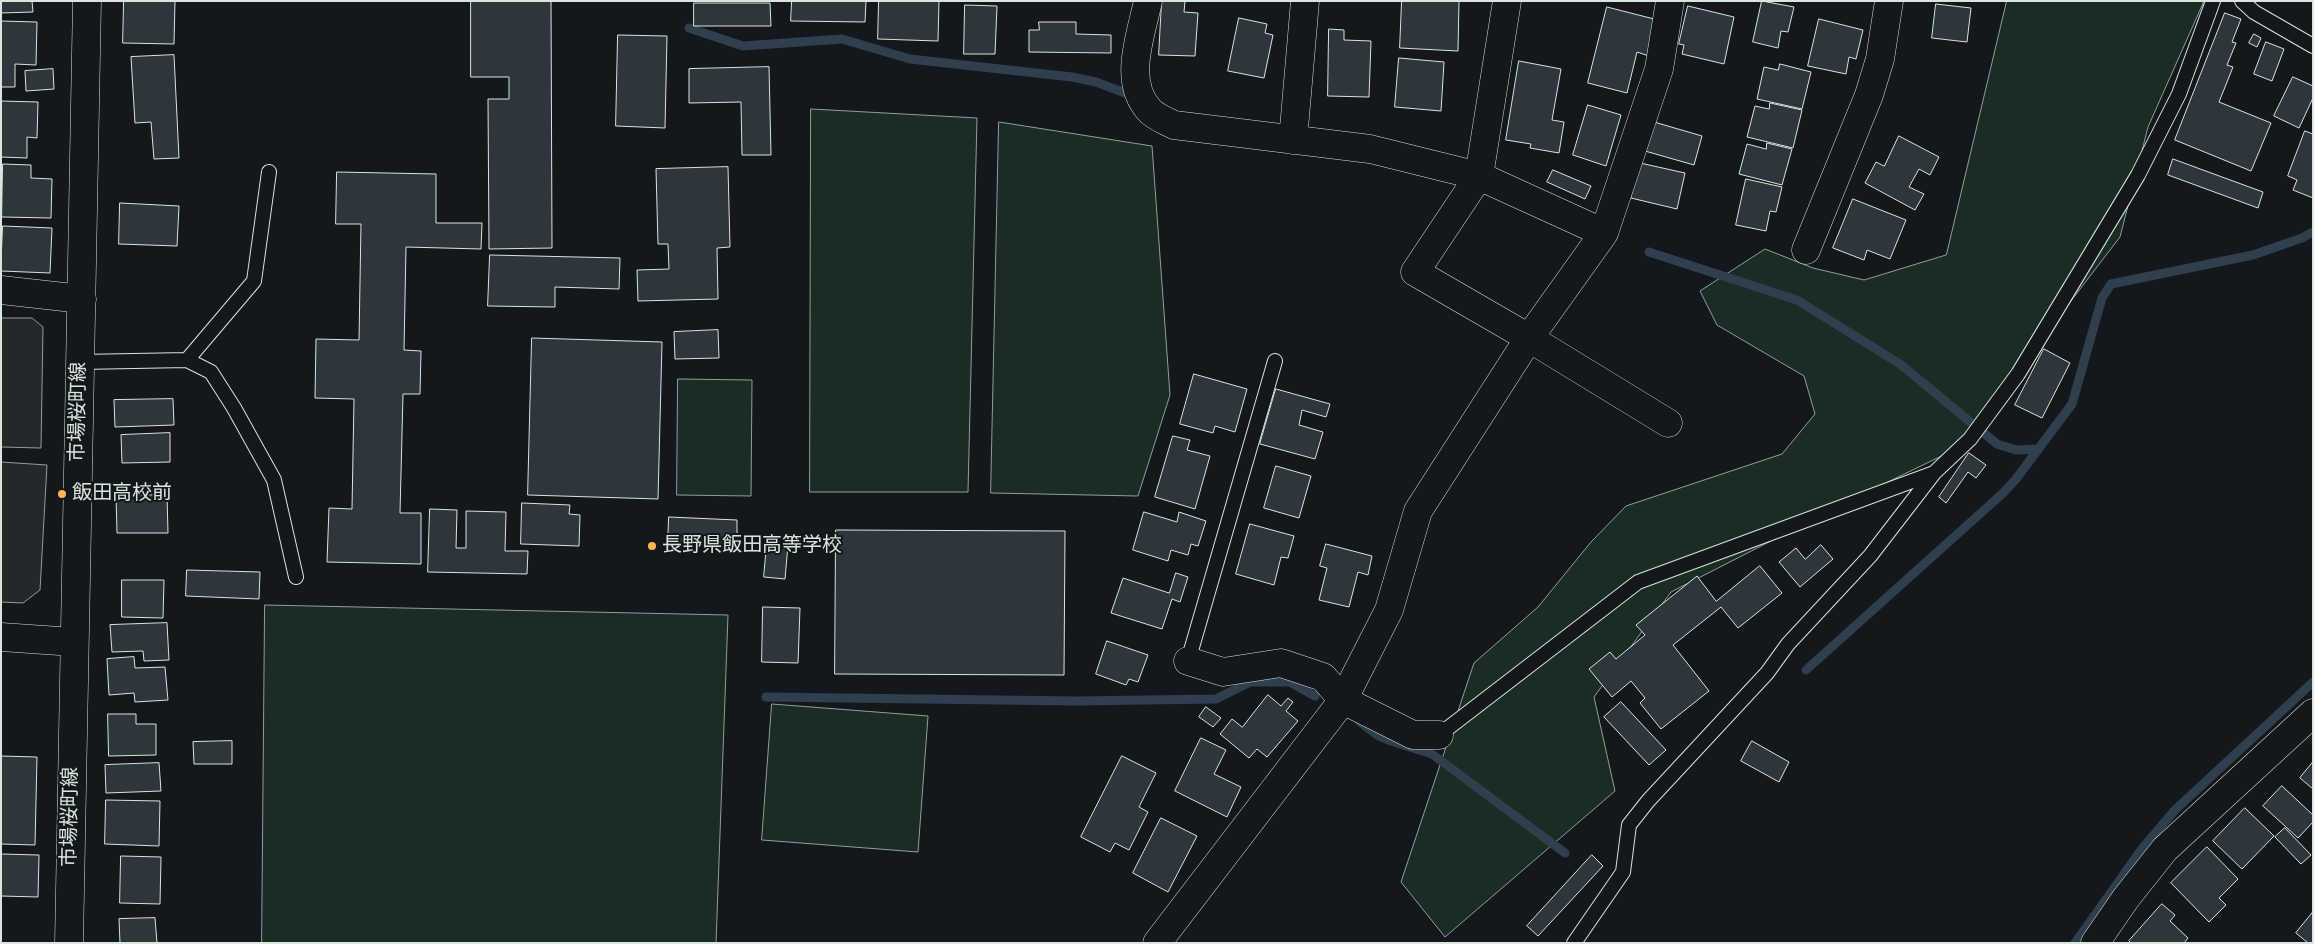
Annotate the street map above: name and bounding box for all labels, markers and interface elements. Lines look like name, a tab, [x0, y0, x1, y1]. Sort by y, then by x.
street label: 市場桜町線	[66, 362, 92, 462]
place label: 飯田高校前	[72, 482, 172, 506]
marker: 飯田高校前	[56, 488, 68, 500]
place label: 長野県飯田高等学校	[662, 534, 842, 558]
marker: 長野県飯田高等学校	[646, 540, 658, 552]
street label: 市場桜町線	[58, 767, 84, 867]

